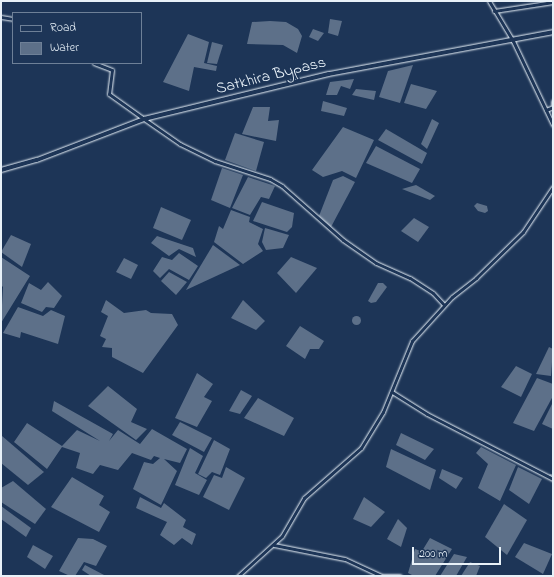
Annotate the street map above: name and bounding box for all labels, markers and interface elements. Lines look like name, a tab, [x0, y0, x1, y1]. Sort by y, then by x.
legend	[12, 12, 142, 64]
text: Road	[50, 19, 76, 37]
text: Water	[50, 39, 79, 57]
street label: Satkhira Bypass	[214, 53, 328, 99]
scale bar	[414, 539, 503, 565]
text: 200 m	[419, 545, 448, 563]

